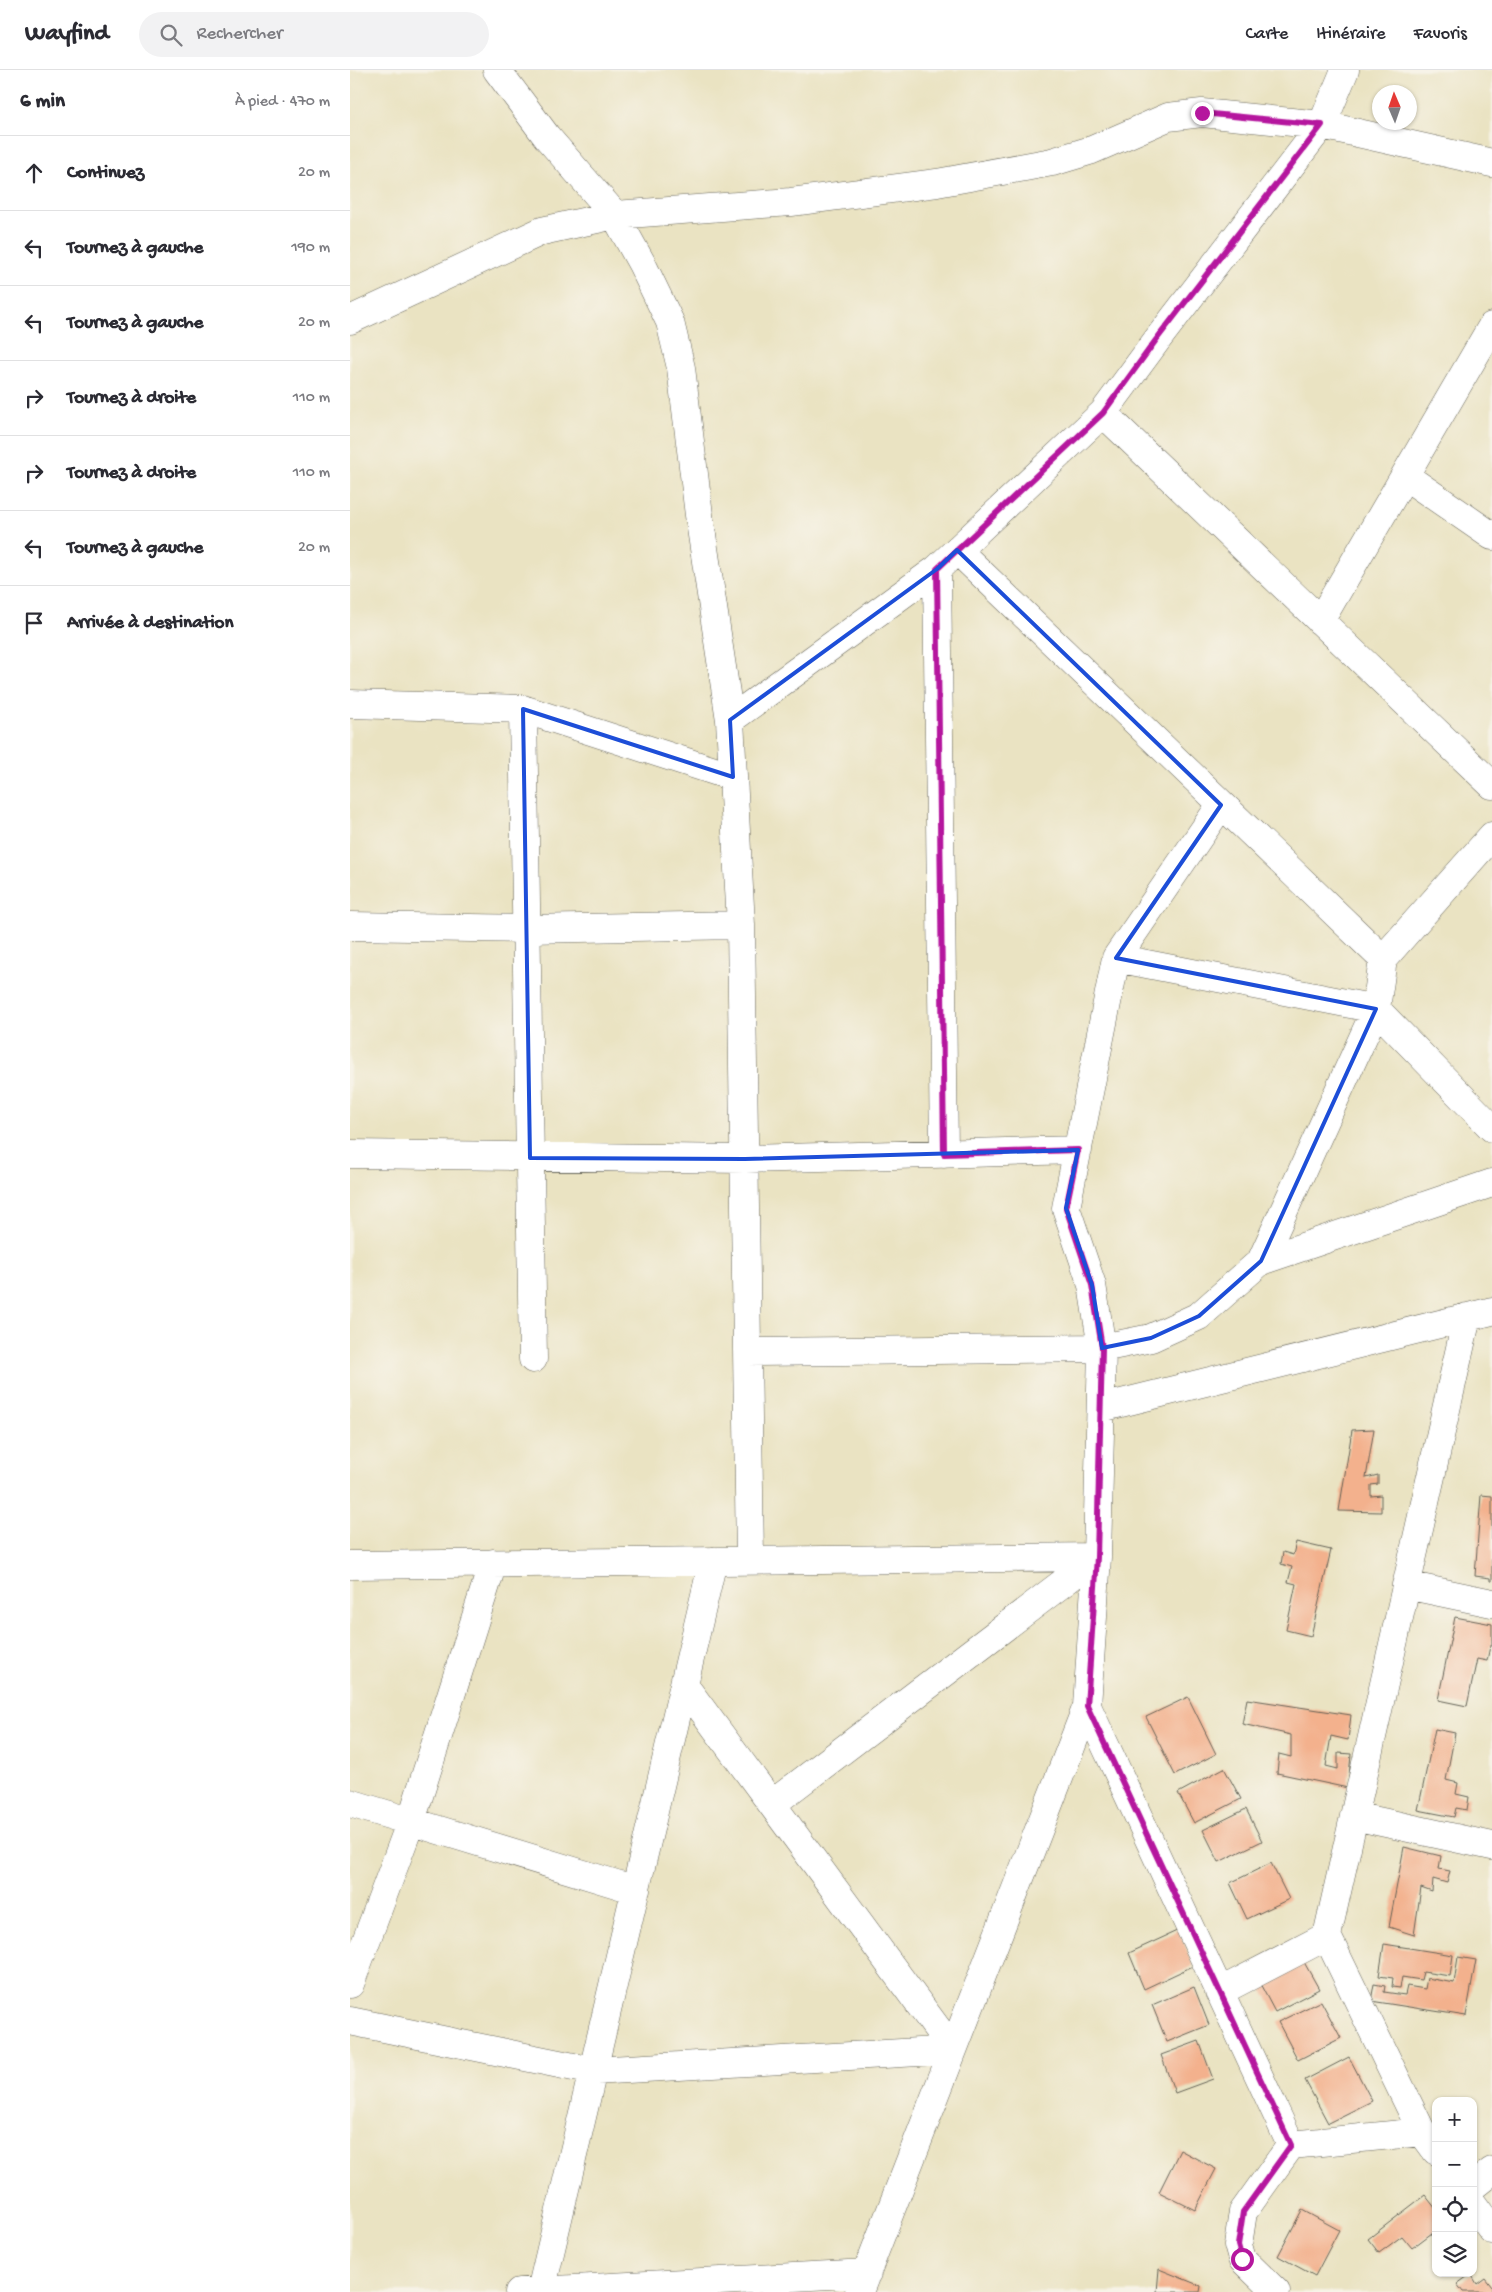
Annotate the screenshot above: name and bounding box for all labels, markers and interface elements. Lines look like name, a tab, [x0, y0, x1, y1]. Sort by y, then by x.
search box	[139, 12, 489, 57]
text: Wayfind	[25, 20, 109, 49]
icon: search	[157, 21, 185, 49]
text: Rechercher	[197, 23, 283, 46]
text: Carte	[1245, 24, 1288, 45]
text: Itinéraire	[1316, 24, 1386, 45]
text: Favoris	[1414, 24, 1467, 45]
north arrow	[1372, 85, 1417, 130]
text: 6 min	[20, 90, 65, 115]
text: À pied · 470 m	[235, 93, 330, 112]
route end	[1191, 102, 1214, 125]
icon: ahead	[20, 159, 48, 187]
text: Continuez	[67, 162, 144, 185]
text: 20 m	[298, 164, 330, 183]
icon: left	[20, 234, 48, 262]
text: Tournez à gauche	[67, 237, 203, 260]
text: 190 m	[291, 239, 330, 258]
icon: left	[20, 309, 48, 337]
text: Tournez à gauche	[67, 312, 203, 335]
text: 20 m	[298, 314, 330, 333]
icon: right	[20, 384, 48, 412]
text: Tournez à droite	[67, 387, 196, 410]
text: 110 m	[293, 389, 330, 408]
icon: right	[20, 459, 48, 487]
text: Tournez à droite	[67, 462, 196, 485]
text: 110 m	[293, 464, 330, 483]
icon: left	[20, 534, 48, 562]
text: Tournez à gauche	[67, 537, 203, 560]
text: 20 m	[298, 539, 330, 558]
icon: arrive	[20, 609, 48, 637]
text: Arrivée à destination	[67, 612, 233, 635]
map controls	[1432, 2097, 1477, 2277]
button: +	[1432, 2097, 1477, 2142]
button: −	[1432, 2142, 1477, 2187]
button: locate	[1432, 2187, 1477, 2232]
button: layers	[1432, 2232, 1477, 2277]
route start	[1231, 2248, 1254, 2271]

